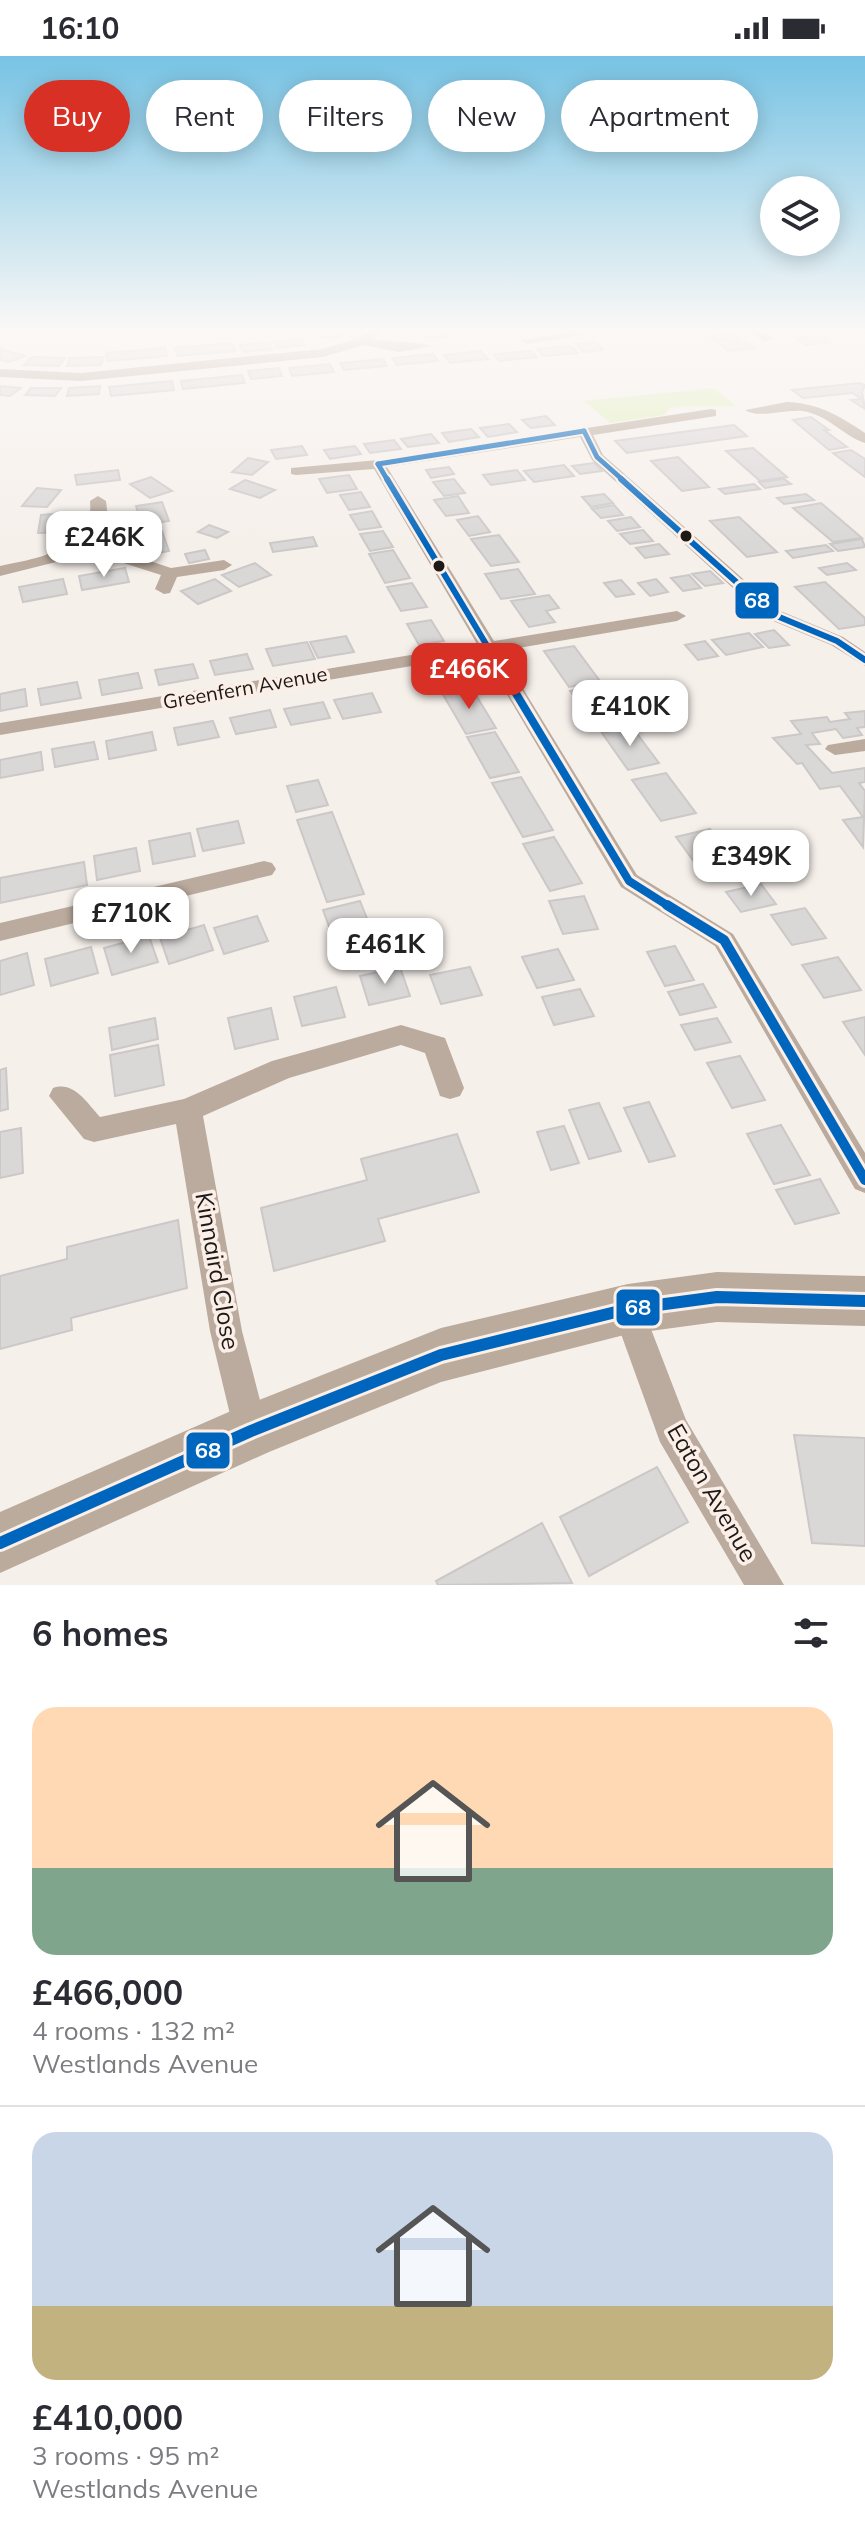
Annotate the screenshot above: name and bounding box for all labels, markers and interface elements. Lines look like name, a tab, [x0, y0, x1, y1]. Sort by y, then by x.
text: 16:10	[40, 9, 119, 47]
chip: Buy	[24, 80, 130, 152]
chip: Rent	[146, 80, 263, 152]
chip: Filters	[279, 80, 412, 152]
chip: New	[428, 80, 545, 152]
chip: Apartment	[561, 80, 758, 152]
map controls	[760, 176, 840, 256]
button: layers	[760, 176, 840, 256]
pin: £246K	[48, 511, 160, 579]
text: £246K	[64, 520, 144, 553]
unlabelled marker	[678, 528, 694, 544]
unlabelled marker	[431, 558, 447, 574]
line badge: 68	[734, 581, 780, 620]
text: 68	[744, 586, 770, 614]
pin: £466K	[413, 643, 525, 711]
text: £466K	[429, 652, 509, 685]
street label: Greenfern Avenue	[161, 661, 329, 714]
pin: £410K	[574, 680, 686, 748]
text: £410K	[590, 689, 670, 722]
pin: £349K	[695, 830, 807, 898]
text: £349K	[711, 839, 791, 872]
pin: £710K	[75, 887, 187, 955]
text: £710K	[91, 896, 171, 929]
pin: £461K	[329, 918, 441, 986]
text: £461K	[345, 927, 425, 960]
street label: Kinnaird Close	[189, 1190, 247, 1352]
line badge: 68	[615, 1288, 661, 1327]
text: 68	[625, 1293, 651, 1321]
street label: Eaton Avenue	[661, 1418, 764, 1567]
line badge: 68	[185, 1431, 231, 1470]
text: 68	[195, 1436, 221, 1464]
icon: filters	[789, 1611, 833, 1655]
text: 6 homes	[32, 1612, 169, 1655]
icon: home	[361, 1759, 505, 1903]
text: £466,000	[32, 1971, 183, 2014]
text: 4 rooms · 132 m²	[32, 2014, 235, 2047]
text: Westlands Avenue	[32, 2047, 258, 2080]
icon: home	[361, 2184, 505, 2328]
text: £410,000	[32, 2396, 183, 2439]
text: 3 rooms · 95 m²	[32, 2439, 219, 2472]
text: Westlands Avenue	[32, 2472, 258, 2505]

